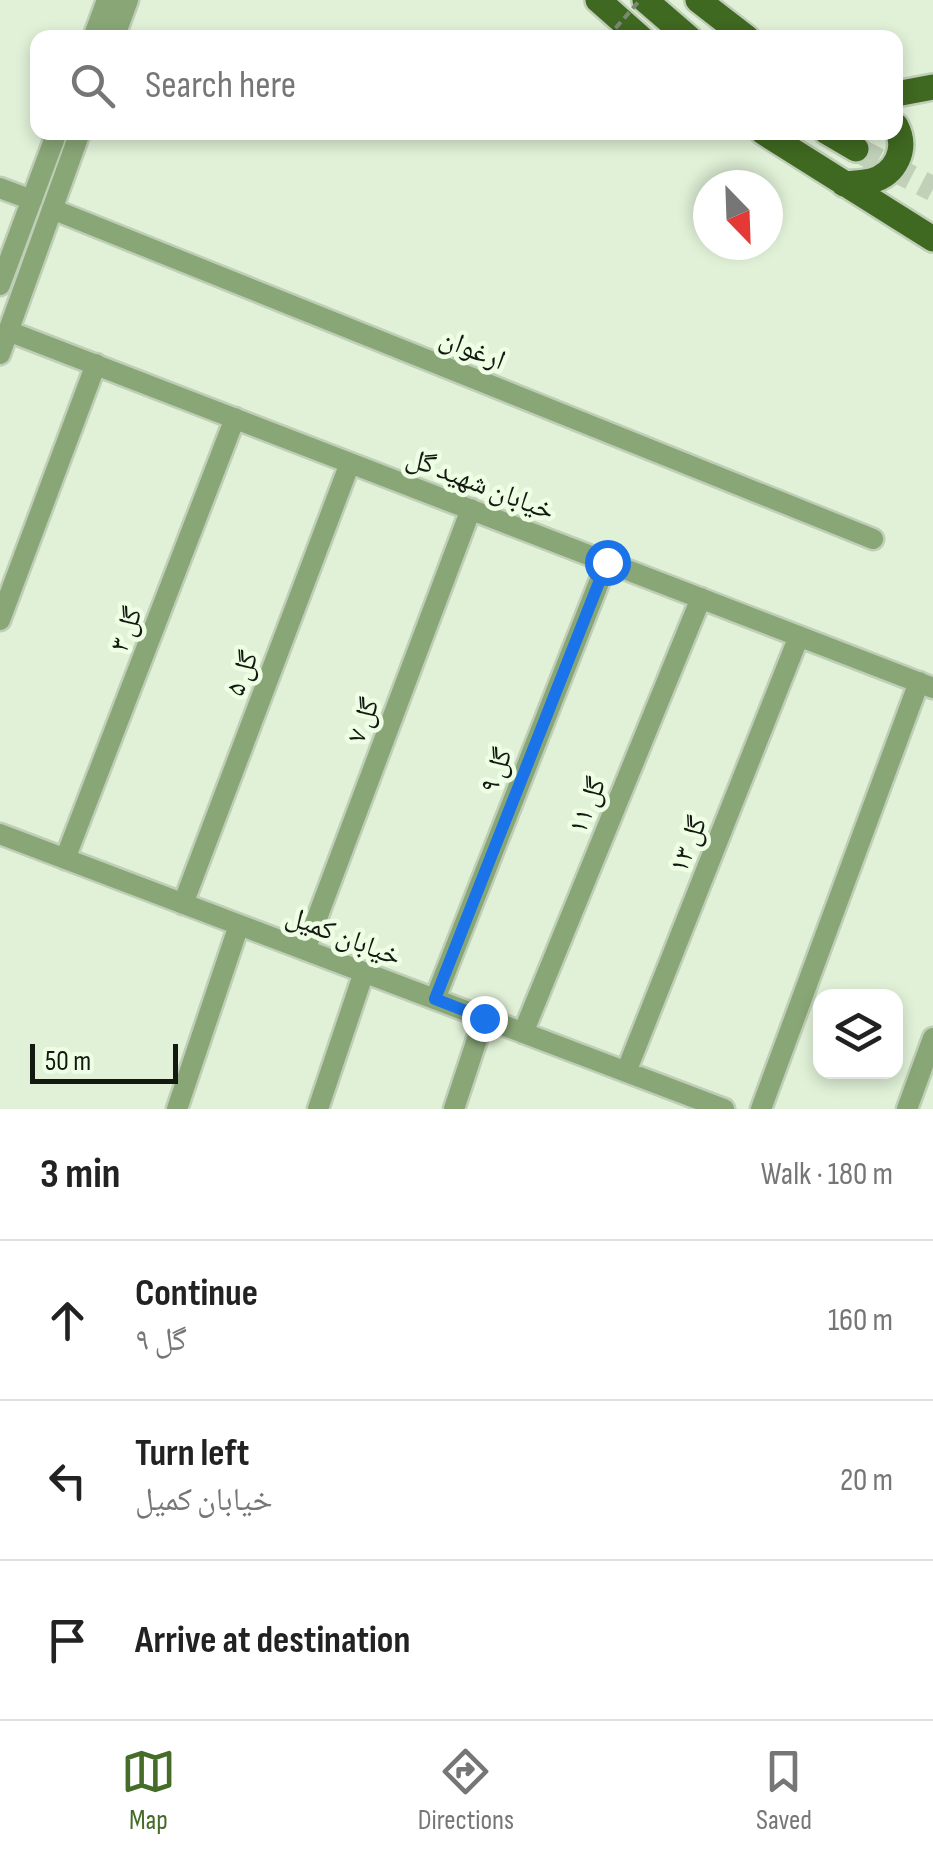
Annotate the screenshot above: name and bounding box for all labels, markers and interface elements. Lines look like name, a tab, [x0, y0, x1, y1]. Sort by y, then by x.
search box	[30, 30, 903, 140]
icon: search	[65, 58, 120, 113]
text: Search here	[145, 63, 296, 108]
north arrow	[693, 170, 783, 260]
street label: ارغوان	[435, 321, 510, 377]
street label: خیابان شهید گل	[402, 441, 559, 528]
route start	[585, 540, 631, 586]
street label: گل ۳	[103, 602, 150, 657]
street label: گل ۵	[219, 646, 266, 701]
street label: گل ۷	[340, 693, 387, 748]
street label: گل ۹	[473, 743, 520, 798]
street label: گل ۱۱	[561, 772, 614, 839]
street label: گل ۱۳	[662, 811, 715, 878]
street label: خیابان کمیل	[281, 899, 406, 973]
map controls	[813, 989, 903, 1079]
button: layers	[813, 989, 903, 1079]
route end	[462, 996, 508, 1042]
scale bar	[30, 1039, 178, 1084]
text: 50 m	[45, 1045, 91, 1078]
text: 3 min	[40, 1149, 120, 1200]
text: Walk · 180 m	[761, 1155, 893, 1194]
text: Continue	[135, 1271, 258, 1316]
icon: ahead	[40, 1293, 95, 1348]
text: 160 m	[828, 1301, 893, 1340]
text: گل ۹	[135, 1321, 187, 1360]
text: Turn left	[135, 1431, 249, 1476]
icon: left	[40, 1453, 95, 1508]
text: 20 m	[840, 1461, 893, 1500]
text: خیابان کمیل	[135, 1481, 273, 1520]
icon: arrive	[40, 1613, 95, 1668]
text: Arrive at destination	[135, 1618, 410, 1663]
tab: Map	[121, 1744, 176, 1837]
tab: Directions	[418, 1744, 514, 1837]
tab: Saved	[756, 1744, 812, 1837]

